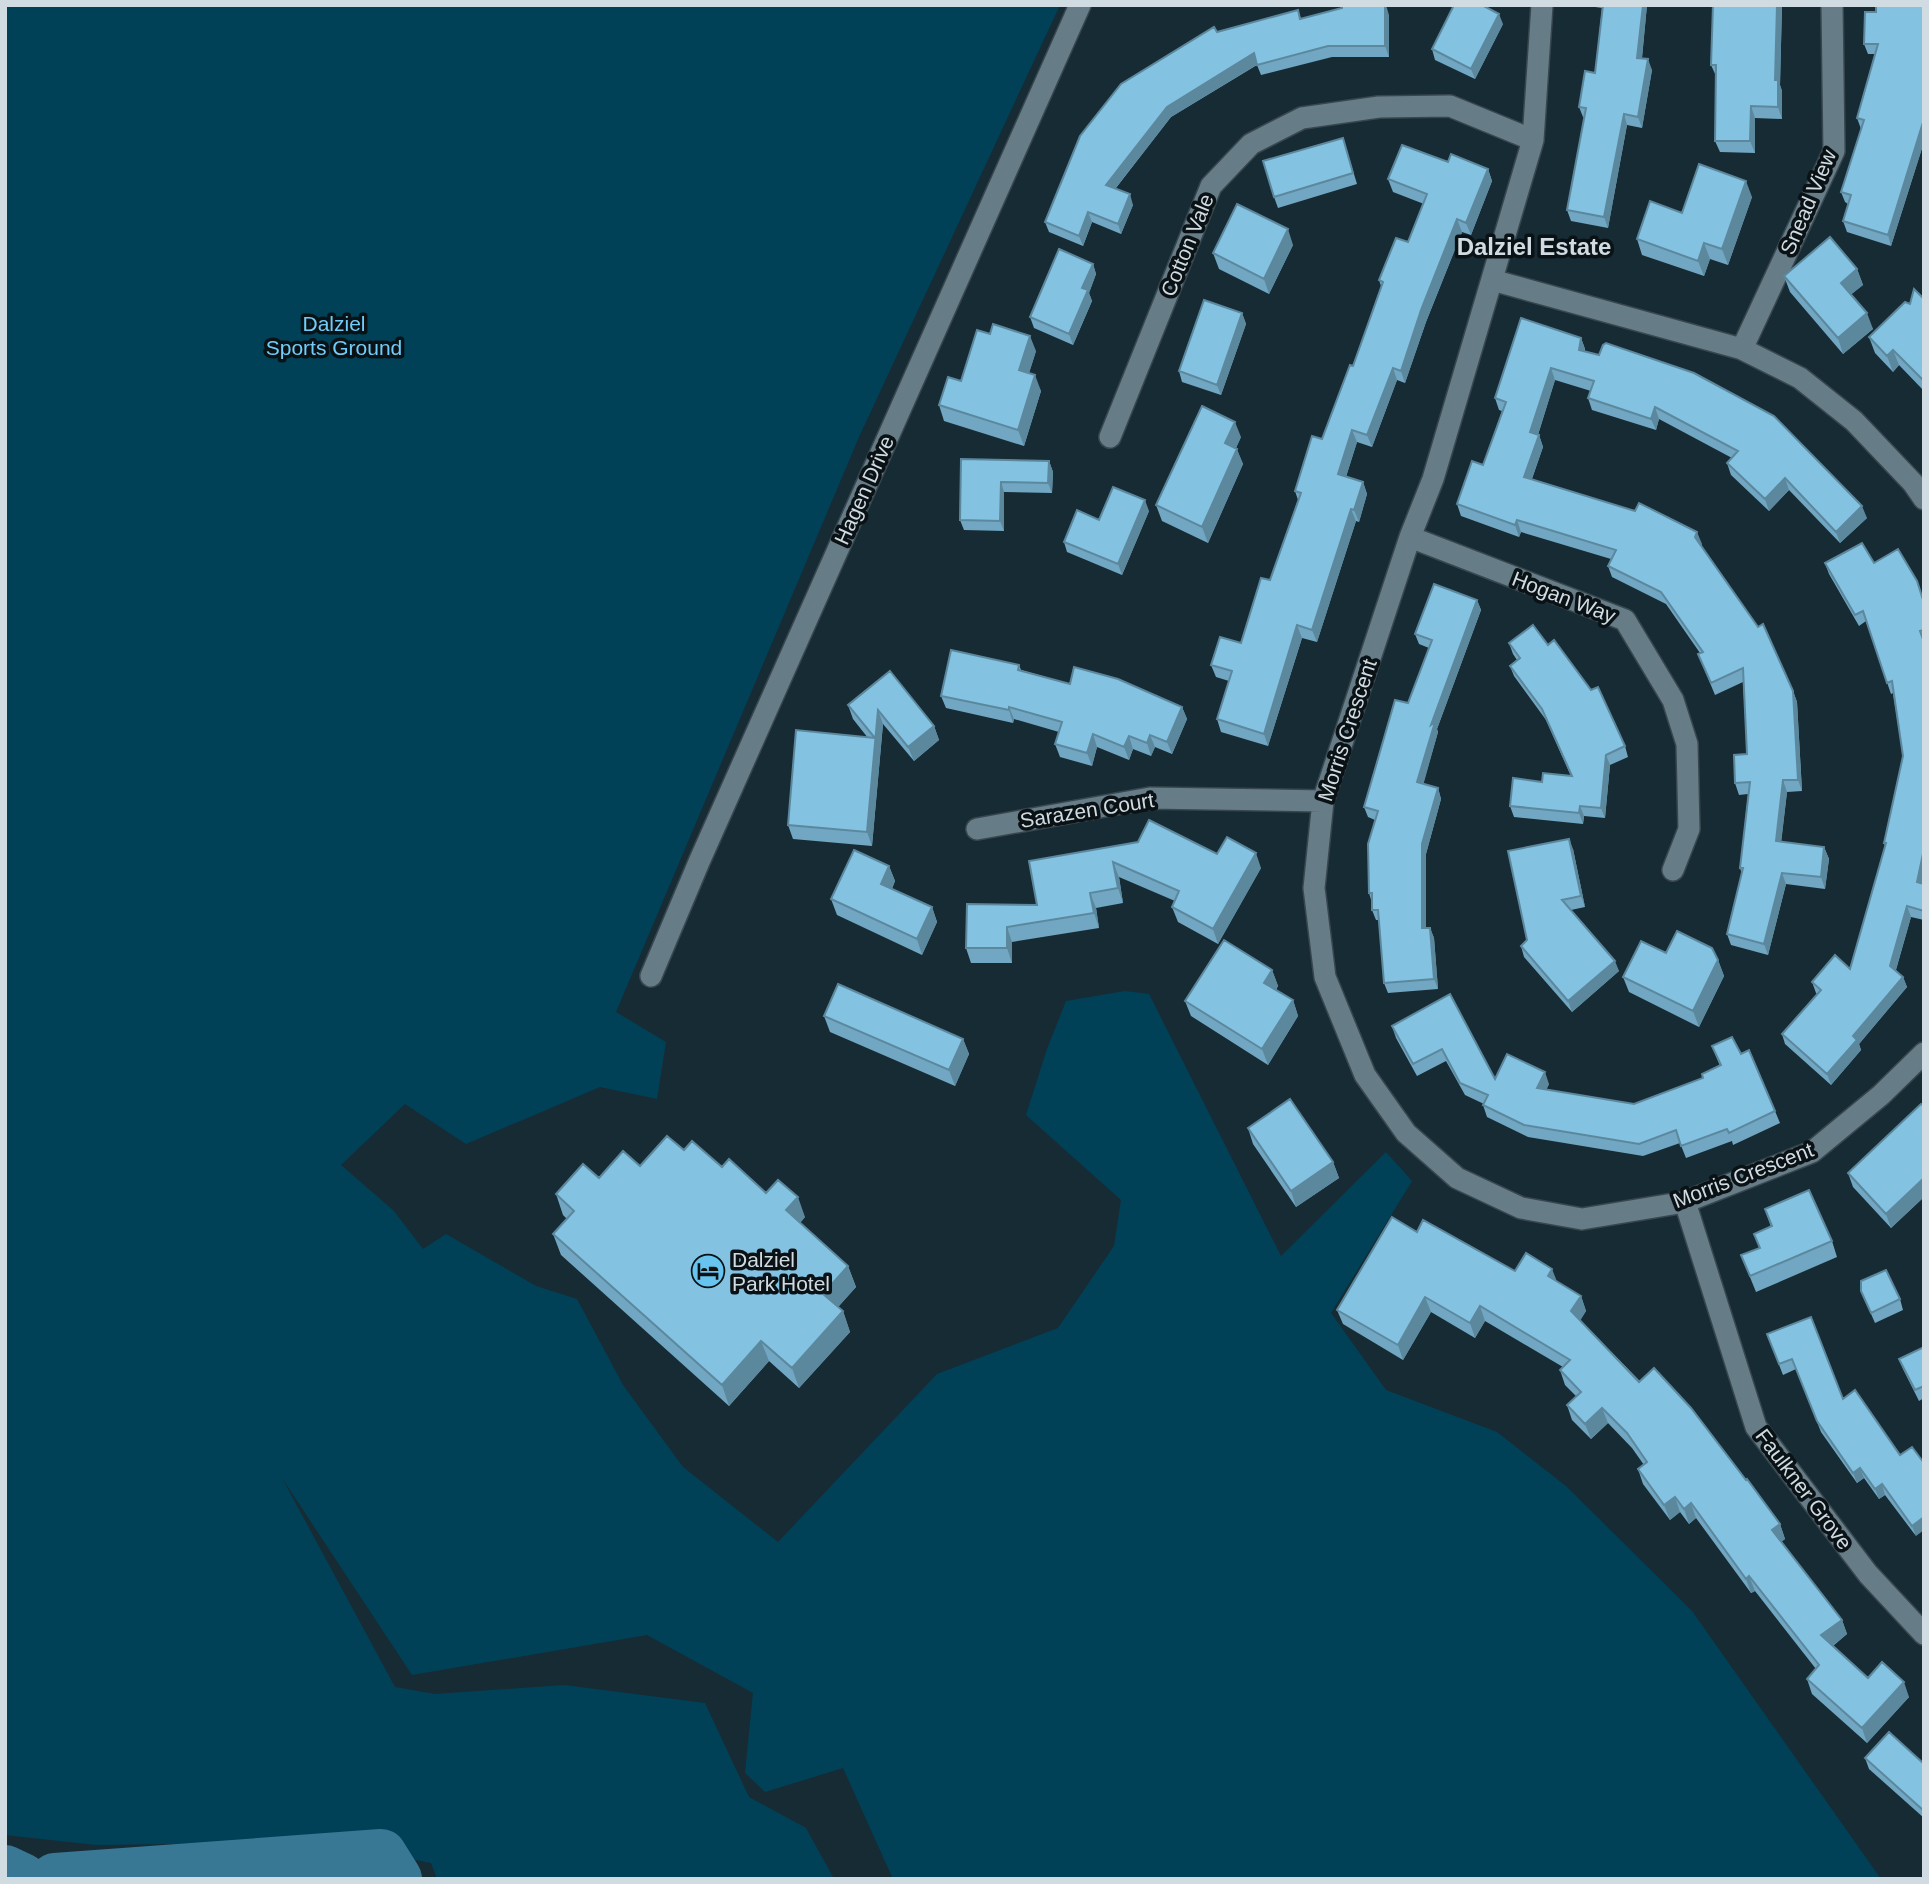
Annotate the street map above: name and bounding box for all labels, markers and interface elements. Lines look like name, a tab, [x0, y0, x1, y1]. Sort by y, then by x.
street label: Snead View	[1776, 145, 1841, 258]
street label: Cotton Vale	[1156, 191, 1218, 299]
district label: Dalziel Estate	[1457, 233, 1611, 260]
park label: Dalziel Sports Ground	[266, 312, 402, 359]
street label: Hagen Drive	[830, 432, 898, 548]
street label: Hogan Way	[1509, 567, 1619, 627]
street label: Morris Crescent	[1313, 656, 1381, 804]
street label: Sarazen Court	[1018, 788, 1156, 832]
street label: Morris Crescent	[1670, 1138, 1816, 1212]
place label: Dalziel Park Hotel	[732, 1248, 830, 1295]
hotel icon: Dalziel Park Hotel	[689, 1252, 727, 1290]
street label: Faulkner Grove	[1751, 1424, 1857, 1554]

